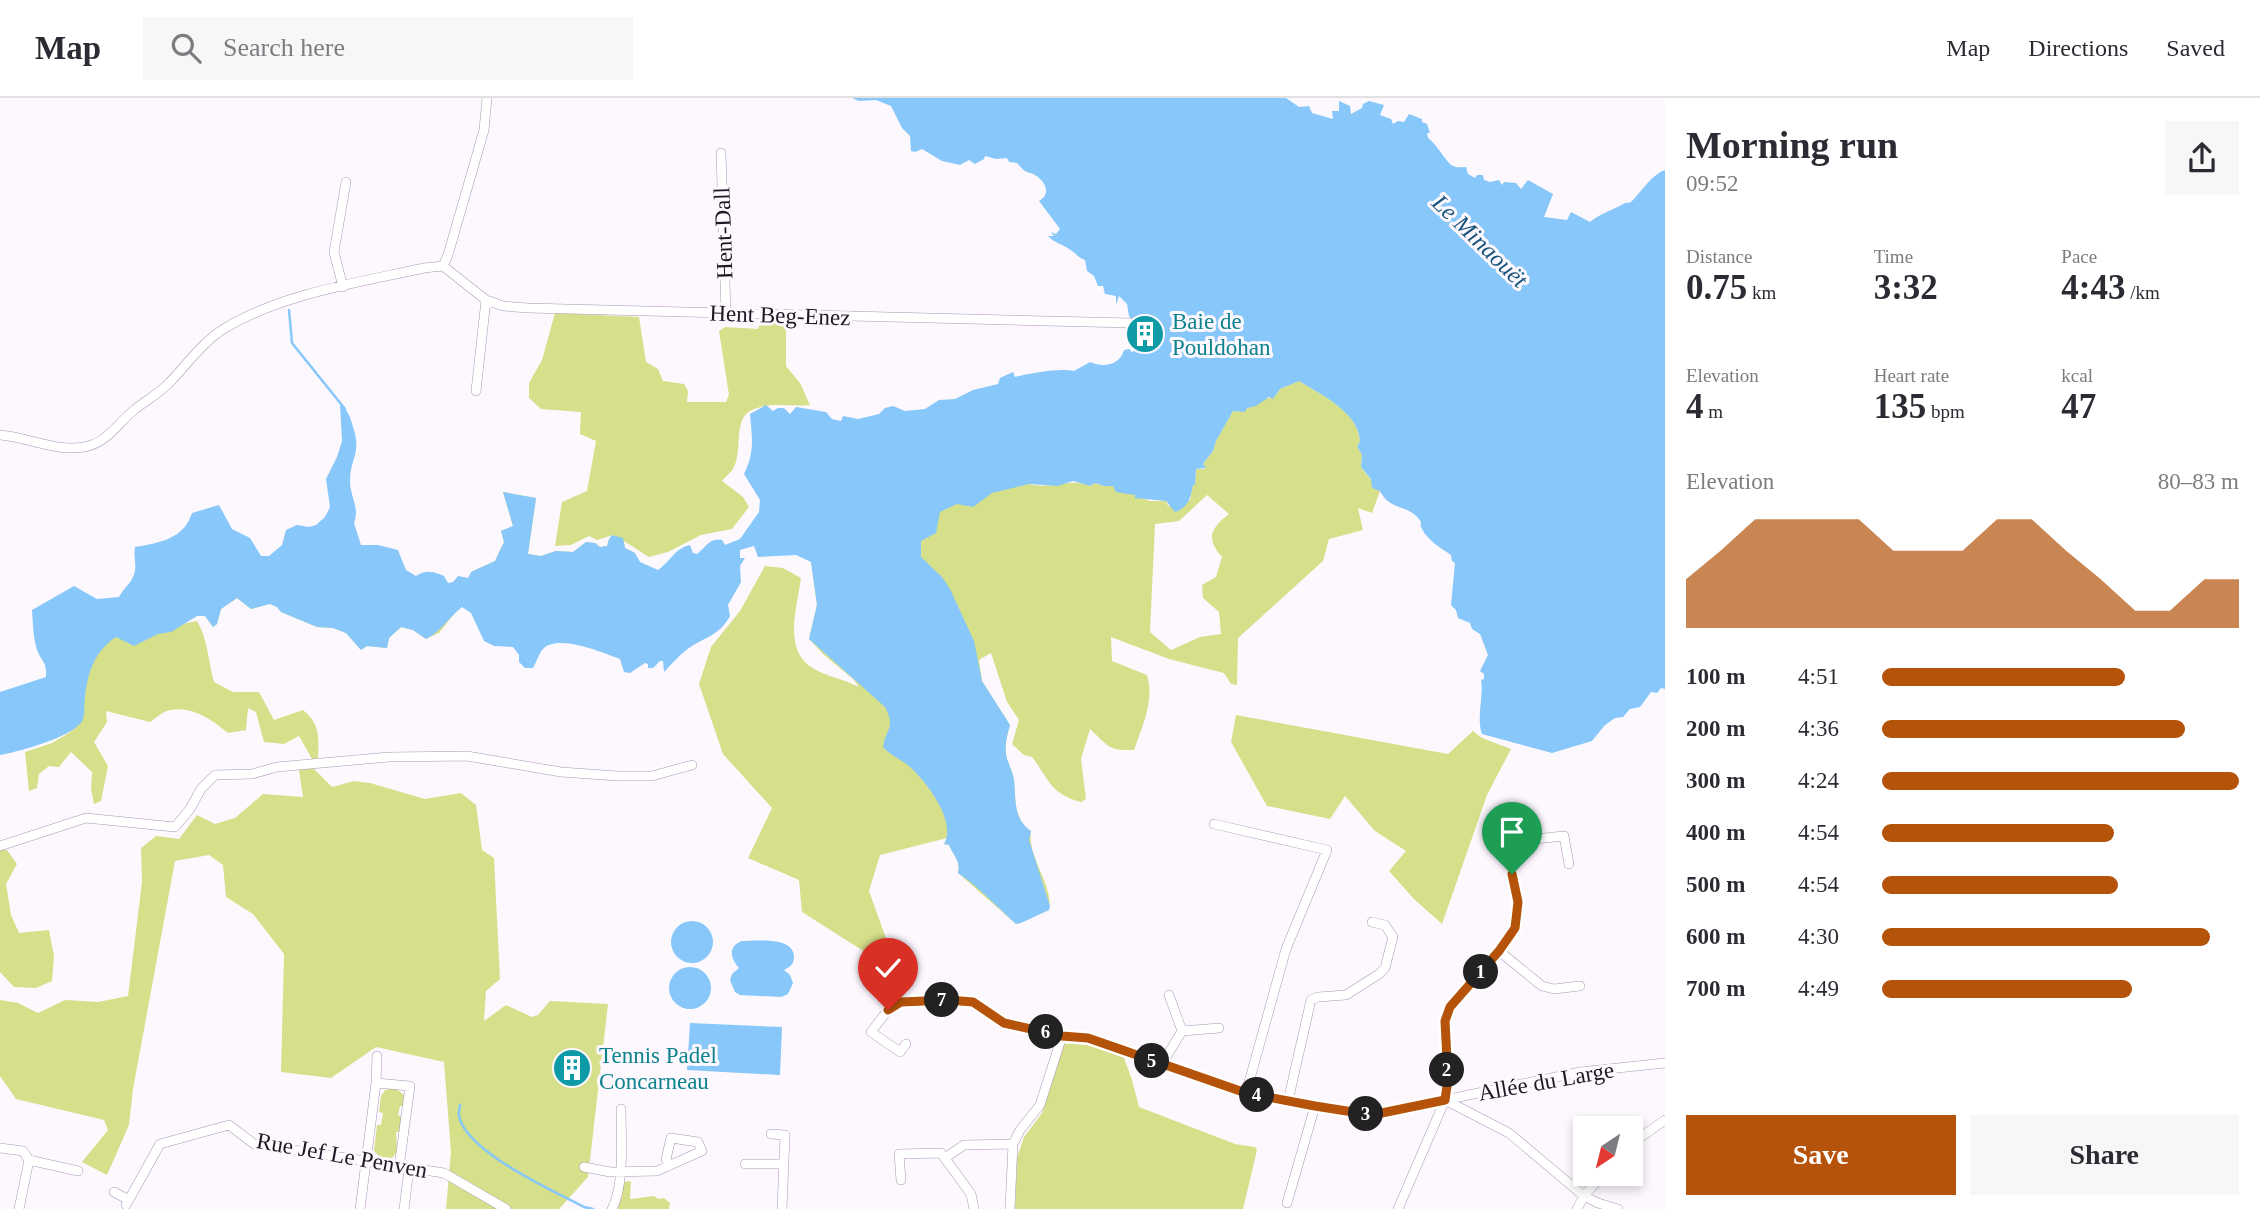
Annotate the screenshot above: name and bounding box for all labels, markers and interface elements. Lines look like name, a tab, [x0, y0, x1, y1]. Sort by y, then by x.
search box	[143, 17, 633, 80]
icon: search	[167, 29, 205, 67]
text: Map	[35, 30, 101, 66]
text: Search here	[223, 33, 345, 62]
text: Map	[1946, 35, 1990, 61]
text: Directions	[2028, 35, 2128, 61]
text: Saved	[2166, 35, 2225, 61]
button: share	[2165, 121, 2239, 195]
text: Morning run	[1686, 124, 1898, 166]
text: 09:52	[1686, 171, 1738, 196]
street label: Hent-Dall	[709, 187, 738, 279]
water label: Le Minaouët	[1426, 189, 1534, 294]
text: Distance	[1686, 246, 1752, 267]
text: Time	[1874, 246, 1913, 267]
text: Pace	[2061, 246, 2097, 267]
text: 0.75	[1686, 268, 1747, 307]
text: 3:32	[1874, 268, 1938, 307]
text: 4:43	[2061, 268, 2125, 307]
text: km	[1747, 282, 1776, 303]
text: /km	[2125, 282, 2160, 303]
street label: Hent Beg-Enez	[709, 301, 851, 330]
place label: Baie de Pouldohan	[1172, 309, 1271, 360]
building icon: Baie de Pouldohan	[1124, 313, 1166, 355]
text: Elevation	[1686, 365, 1759, 386]
text: Heart rate	[1874, 365, 1949, 386]
text: kcal	[2061, 365, 2093, 386]
text: 4	[1686, 387, 1704, 426]
text: 135	[1874, 387, 1926, 426]
text: 47	[2061, 387, 2096, 426]
text: m	[1704, 401, 1723, 422]
text: bpm	[1926, 401, 1965, 422]
text: Elevation	[1686, 469, 1774, 494]
text: 80–83 m	[2158, 469, 2239, 494]
text: 100 m	[1686, 664, 1745, 689]
text: 4:51	[1798, 664, 1839, 689]
text: 200 m	[1686, 716, 1745, 741]
text: 4:36	[1798, 716, 1839, 741]
text: 300 m	[1686, 768, 1745, 793]
text: 4:24	[1798, 768, 1839, 793]
pin	[1482, 802, 1542, 874]
icon: arrive	[1493, 813, 1531, 851]
text: 400 m	[1686, 820, 1745, 845]
text: 4:54	[1798, 820, 1839, 845]
text: 500 m	[1686, 872, 1745, 897]
text: 4:54	[1798, 872, 1839, 897]
text: 600 m	[1686, 924, 1745, 949]
text: 4:30	[1798, 924, 1839, 949]
pin	[858, 938, 918, 1010]
icon: check	[869, 949, 907, 987]
pin: 1	[1464, 954, 1498, 990]
text: 1	[1476, 961, 1485, 982]
text: 700 m	[1686, 976, 1745, 1001]
text: 4:49	[1798, 976, 1839, 1001]
pin: 7	[925, 982, 960, 1018]
text: 7	[937, 989, 946, 1010]
pin: 6	[1028, 1014, 1064, 1049]
text: 6	[1041, 1021, 1050, 1042]
place label: Tennis Padel Concarneau	[599, 1043, 717, 1094]
pin: 5	[1134, 1044, 1170, 1079]
building icon: Tennis Padel Concarneau	[551, 1047, 593, 1089]
text: 5	[1147, 1050, 1156, 1071]
pin: 2	[1430, 1052, 1464, 1088]
street label: Allée du Large	[1476, 1057, 1616, 1106]
text: 2	[1442, 1059, 1451, 1080]
pin: 4	[1240, 1077, 1274, 1112]
text: 4	[1252, 1084, 1261, 1105]
pin: 3	[1348, 1096, 1384, 1132]
text: 3	[1361, 1103, 1370, 1124]
button: Save	[1686, 1115, 1956, 1195]
button: Share	[1970, 1115, 2239, 1195]
north arrow	[1573, 1116, 1643, 1186]
map controls	[1573, 1116, 1643, 1186]
street label: Rue Jef Le Penven	[255, 1128, 430, 1183]

